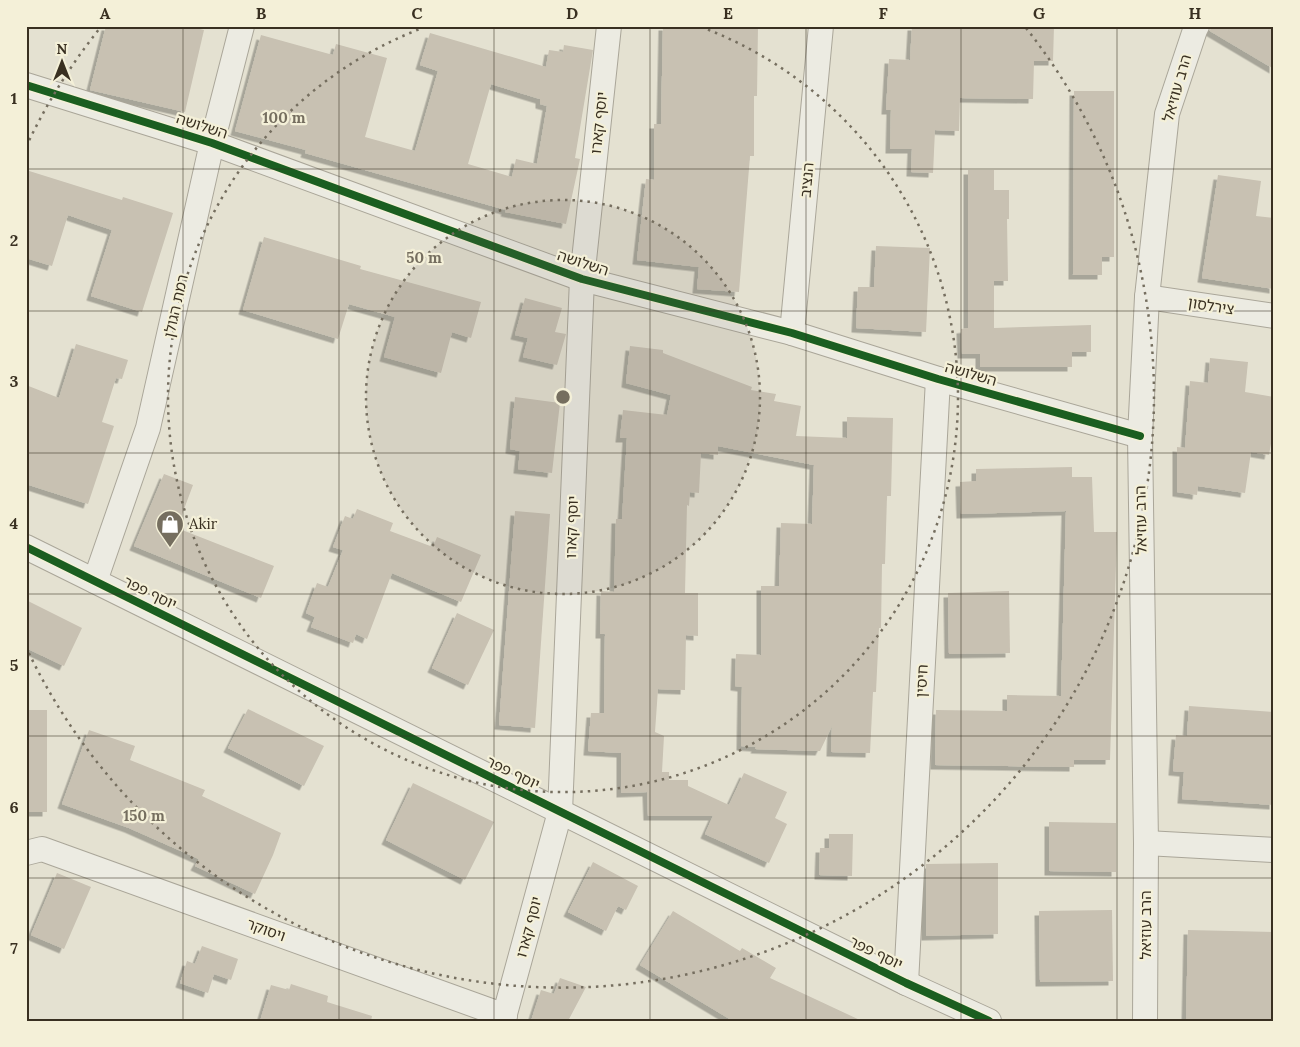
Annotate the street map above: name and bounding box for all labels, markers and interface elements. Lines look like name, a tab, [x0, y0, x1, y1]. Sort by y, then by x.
text: A	[100, 3, 111, 23]
text: B	[256, 3, 267, 23]
text: C	[411, 3, 423, 23]
text: D	[566, 3, 578, 23]
text: E	[723, 3, 733, 23]
text: F	[878, 3, 888, 23]
text: G	[1033, 3, 1045, 23]
text: H	[1189, 3, 1202, 23]
north arrow	[38, 38, 88, 88]
text: N	[57, 40, 68, 58]
street label: הרב עוזיאל	[1158, 52, 1195, 124]
text: 1	[11, 88, 17, 108]
street label: יוסף קארו	[586, 91, 611, 155]
street label: השלושה	[174, 108, 230, 143]
text: 100 m	[263, 108, 306, 127]
street label: הנציב	[796, 162, 817, 198]
text: 2	[10, 230, 18, 250]
street label: השלושה	[555, 245, 611, 280]
text: 50 m	[406, 248, 442, 267]
street label: רמת הגולן	[159, 272, 192, 339]
street label: צירלסון	[1187, 292, 1236, 319]
street label: השלושה	[943, 357, 999, 390]
text: 3	[10, 371, 19, 391]
centre of rings	[554, 388, 572, 406]
street label: הרב עוזיאל	[1130, 485, 1151, 555]
street label: יוסף קארו	[561, 495, 582, 559]
shop icon: Akir	[155, 509, 185, 548]
text: 4	[10, 513, 19, 533]
place label: Akir	[188, 514, 218, 533]
street label: יוסף פפר	[120, 572, 180, 614]
text: 5	[10, 655, 19, 675]
street label: חיסין	[911, 664, 932, 698]
street label: יוסף פפר	[483, 752, 543, 794]
text: 6	[9, 797, 19, 817]
text: 150 m	[123, 806, 165, 825]
street label: הרב עוזיאל	[1136, 890, 1155, 960]
street label: יוסף קארו	[511, 894, 546, 960]
street label: ויסוקר	[244, 914, 288, 945]
street label: יוסף פפר	[846, 932, 906, 974]
text: 7	[10, 938, 18, 958]

